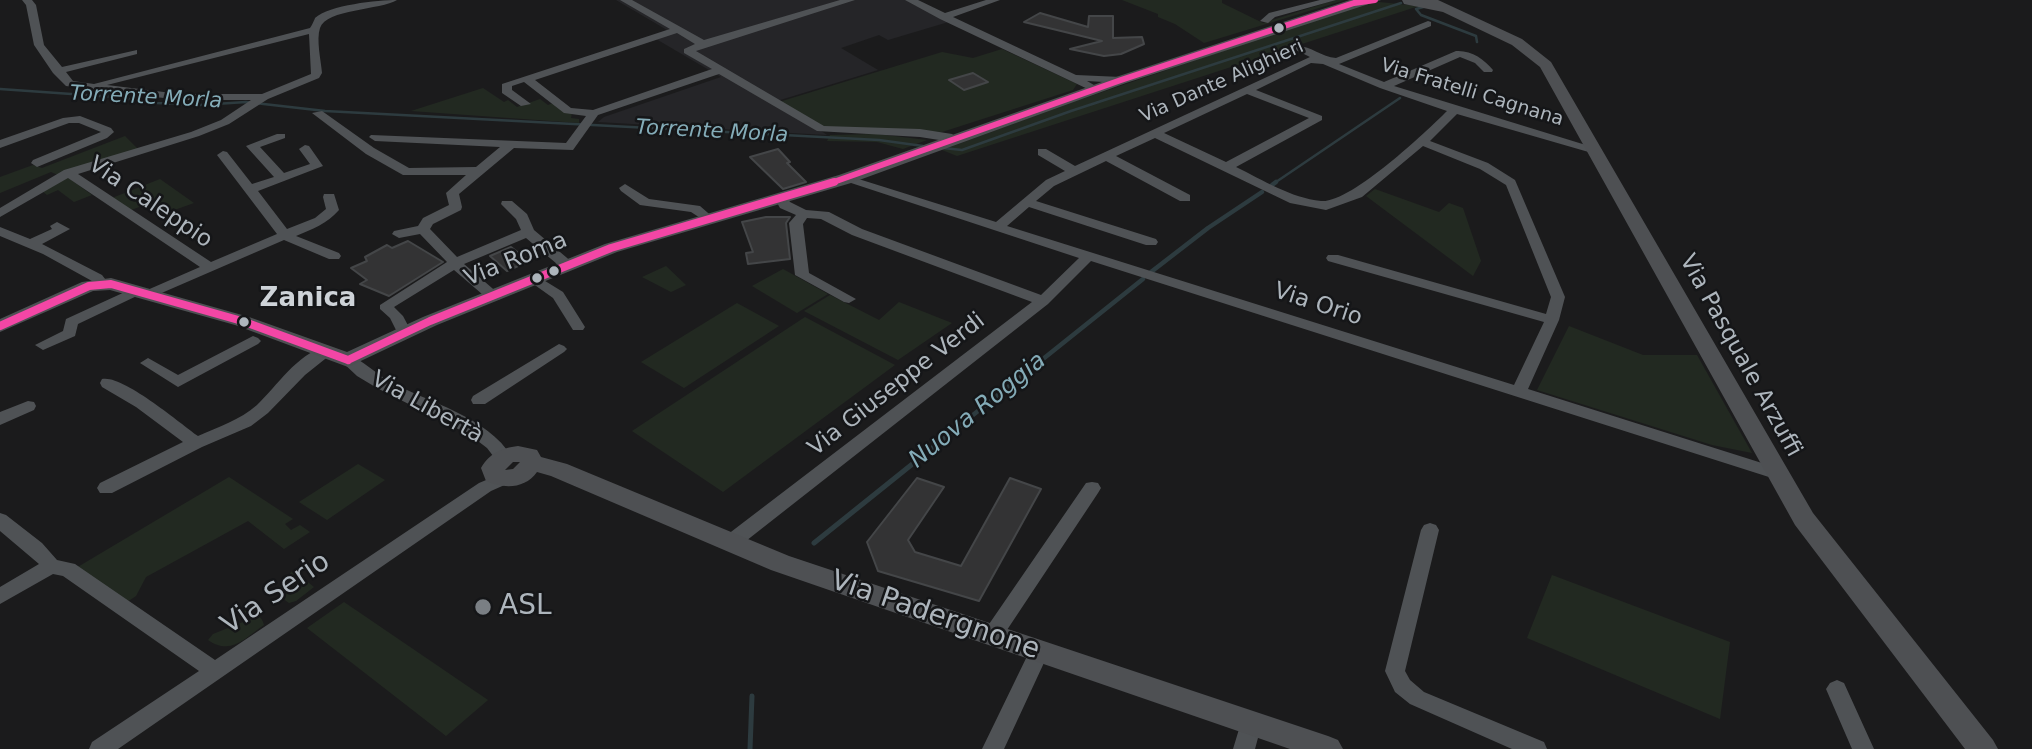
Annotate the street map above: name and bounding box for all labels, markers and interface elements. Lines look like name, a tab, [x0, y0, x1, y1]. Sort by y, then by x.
unlabelled marker	[1272, 21, 1286, 35]
street label: Via Dante Alighieri	[1137, 36, 1307, 128]
street label: Via Fratelli Cagnana	[1378, 54, 1566, 132]
water label: Torrente Morla	[69, 81, 223, 115]
water label: Torrente Morla	[635, 115, 789, 149]
street label: Via Caleppio	[83, 151, 217, 255]
street label: Via Roma	[461, 227, 571, 293]
street label: Via Pasquale Arzuffi	[1673, 250, 1807, 462]
unlabelled marker	[547, 264, 561, 278]
unlabelled marker	[530, 271, 544, 285]
street label: Via Orio	[1270, 278, 1366, 332]
district label: Zanica	[260, 283, 356, 315]
street label: Via Giuseppe Verdi	[803, 307, 991, 463]
unlabelled marker	[237, 315, 251, 329]
water label: Nuova Roggia	[904, 347, 1052, 475]
street label: Via Libertà	[366, 366, 488, 450]
street label: Via Serio	[215, 545, 337, 643]
street label: Via Padergnone	[826, 564, 1044, 668]
place label: ASL	[499, 590, 552, 624]
marker: ASL	[473, 597, 493, 617]

